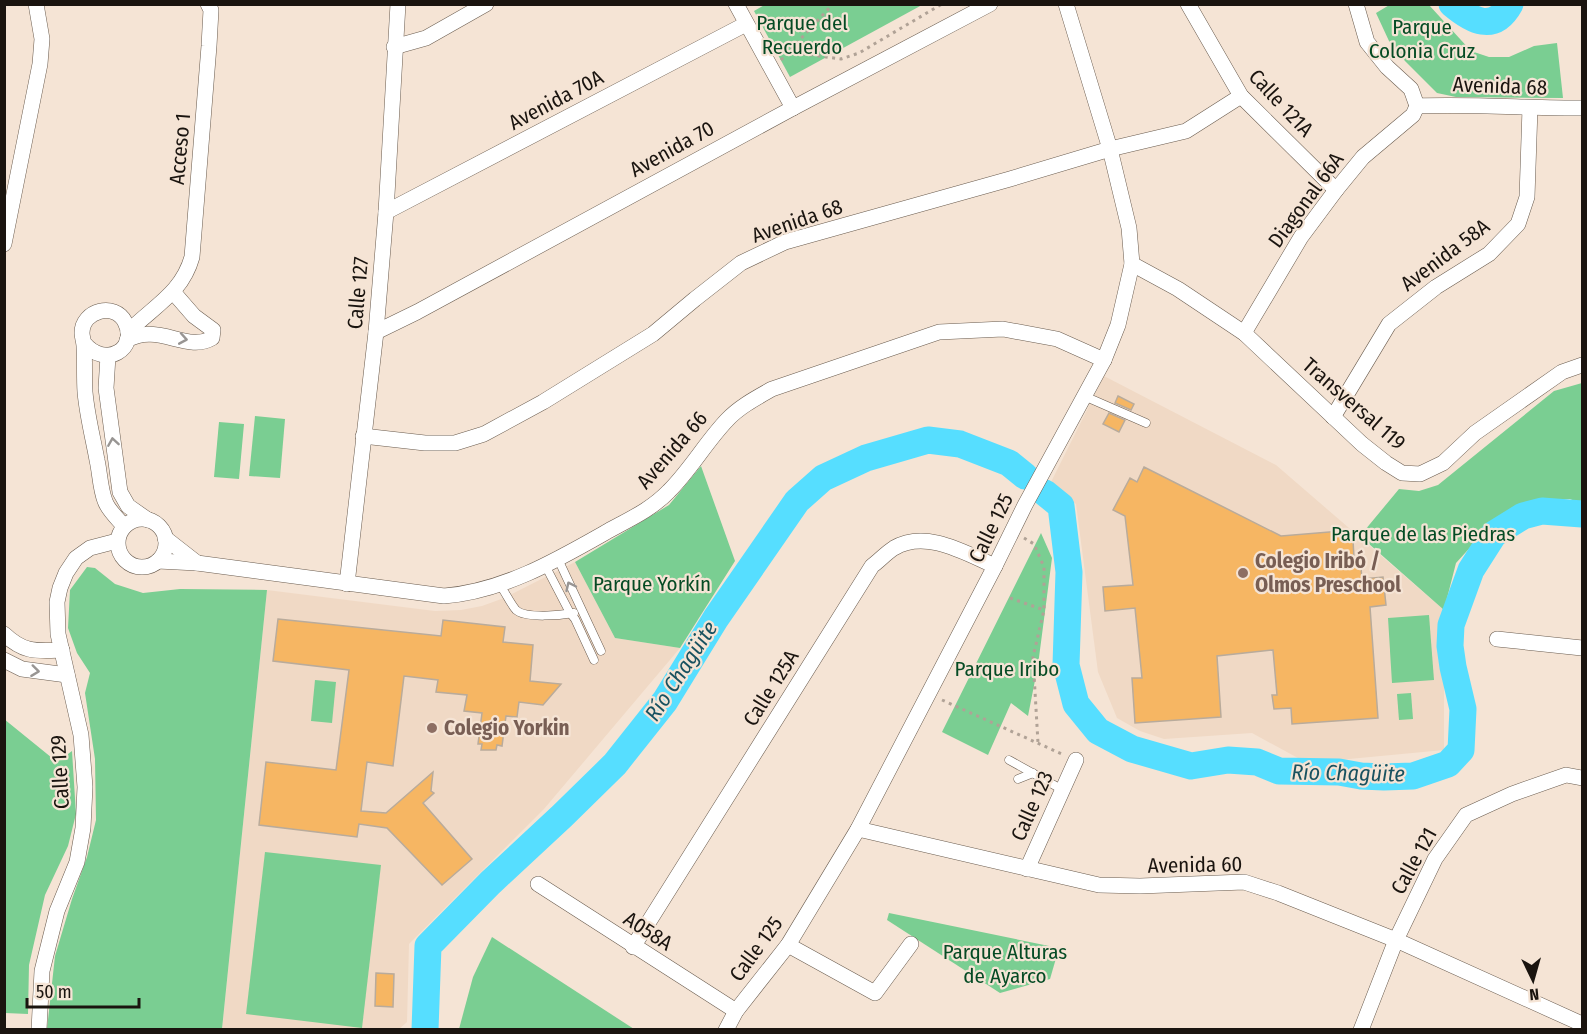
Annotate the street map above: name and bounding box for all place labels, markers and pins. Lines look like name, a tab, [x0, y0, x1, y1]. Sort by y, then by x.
place label: Colegio Iribó / Olmos Preschool	[1255, 548, 1401, 598]
marker: Colegio Iribó / Olmos Preschool	[1236, 566, 1250, 580]
place label: Colegio Yorkin	[444, 715, 570, 741]
marker: Colegio Yorkin	[425, 721, 439, 735]

